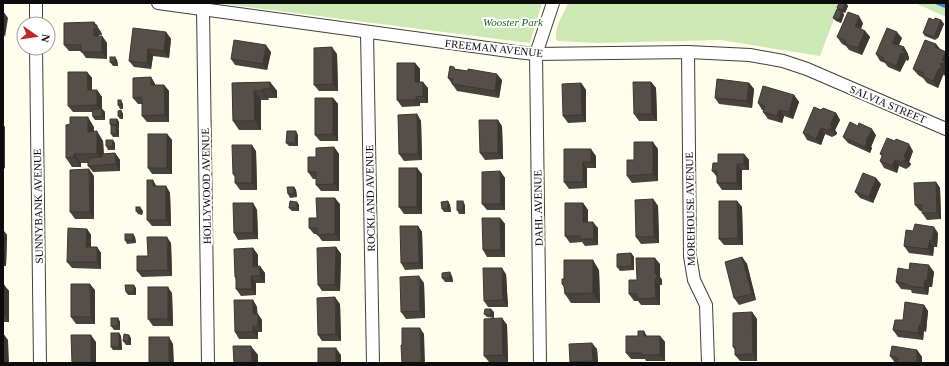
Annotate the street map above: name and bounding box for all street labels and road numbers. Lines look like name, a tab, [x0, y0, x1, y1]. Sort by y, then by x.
street label: FREEMAN AVENUE	[444, 37, 544, 59]
street label: SALVIA STREET	[848, 82, 928, 126]
street label: HOLLYWOOD AVENUE	[199, 127, 213, 244]
street label: ROCKLAND AVENUE	[363, 144, 377, 252]
street label: SUNNYBANK AVENUE	[31, 148, 45, 264]
street label: MOREHOUSE AVENUE	[683, 151, 697, 266]
street label: DAHL AVENUE	[531, 170, 545, 246]

